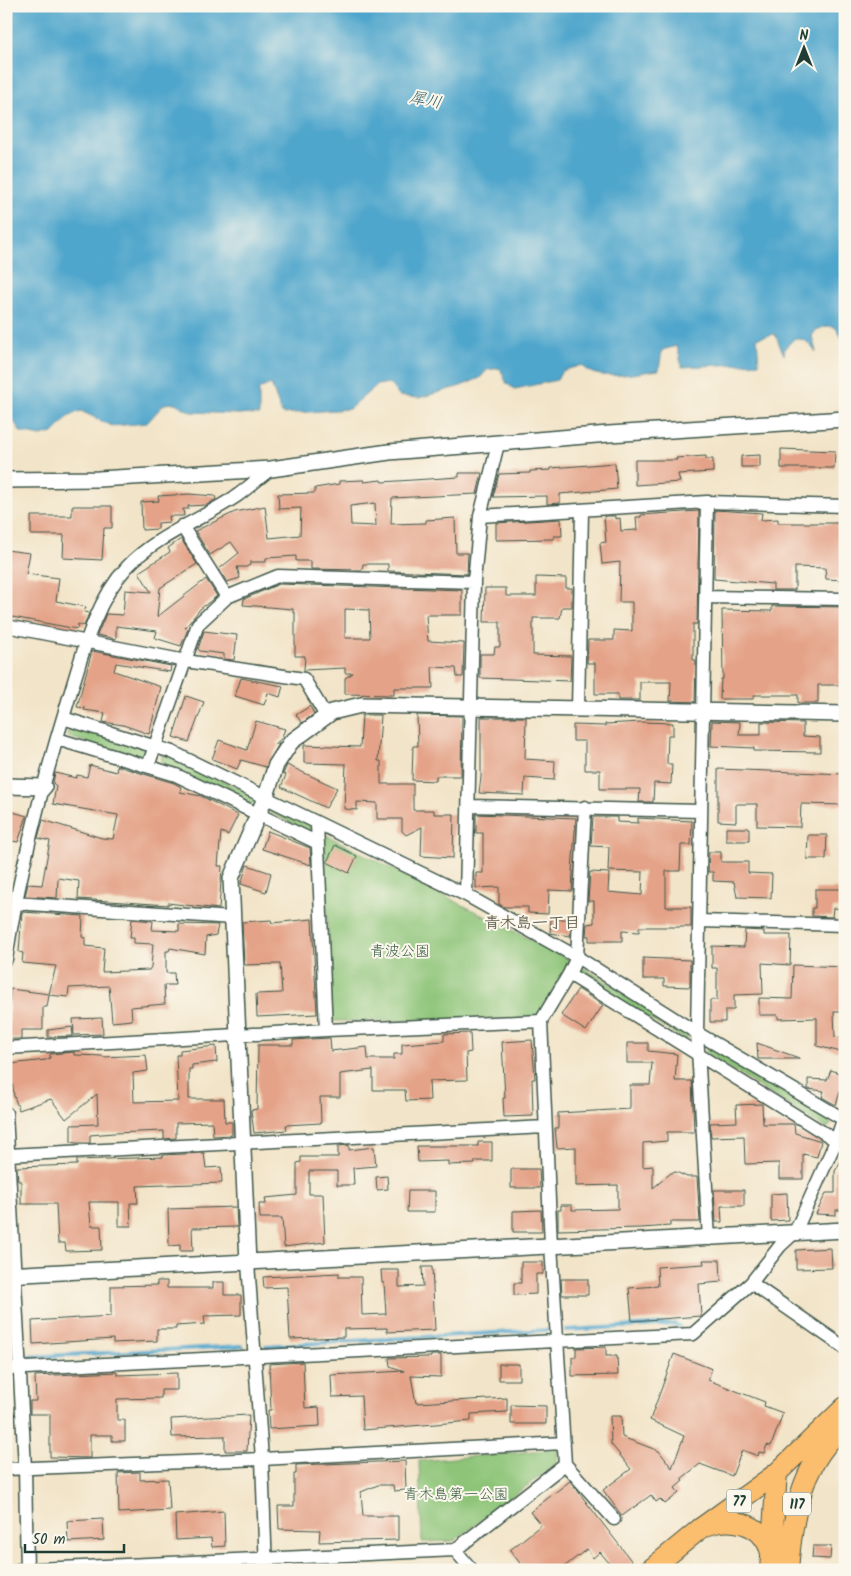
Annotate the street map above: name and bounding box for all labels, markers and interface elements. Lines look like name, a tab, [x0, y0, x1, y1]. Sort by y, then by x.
north arrow	[778, 22, 828, 72]
text: N	[800, 25, 809, 47]
water label: 犀川	[407, 85, 444, 116]
district label: 青木島一丁目	[484, 911, 580, 936]
park label: 青波公園	[370, 940, 430, 964]
park label: 青木島第一公園	[403, 1483, 509, 1507]
road number: 77	[726, 1490, 752, 1512]
road number: 117	[783, 1492, 811, 1516]
scale bar	[25, 1521, 124, 1553]
text: 50 m	[32, 1528, 66, 1552]

